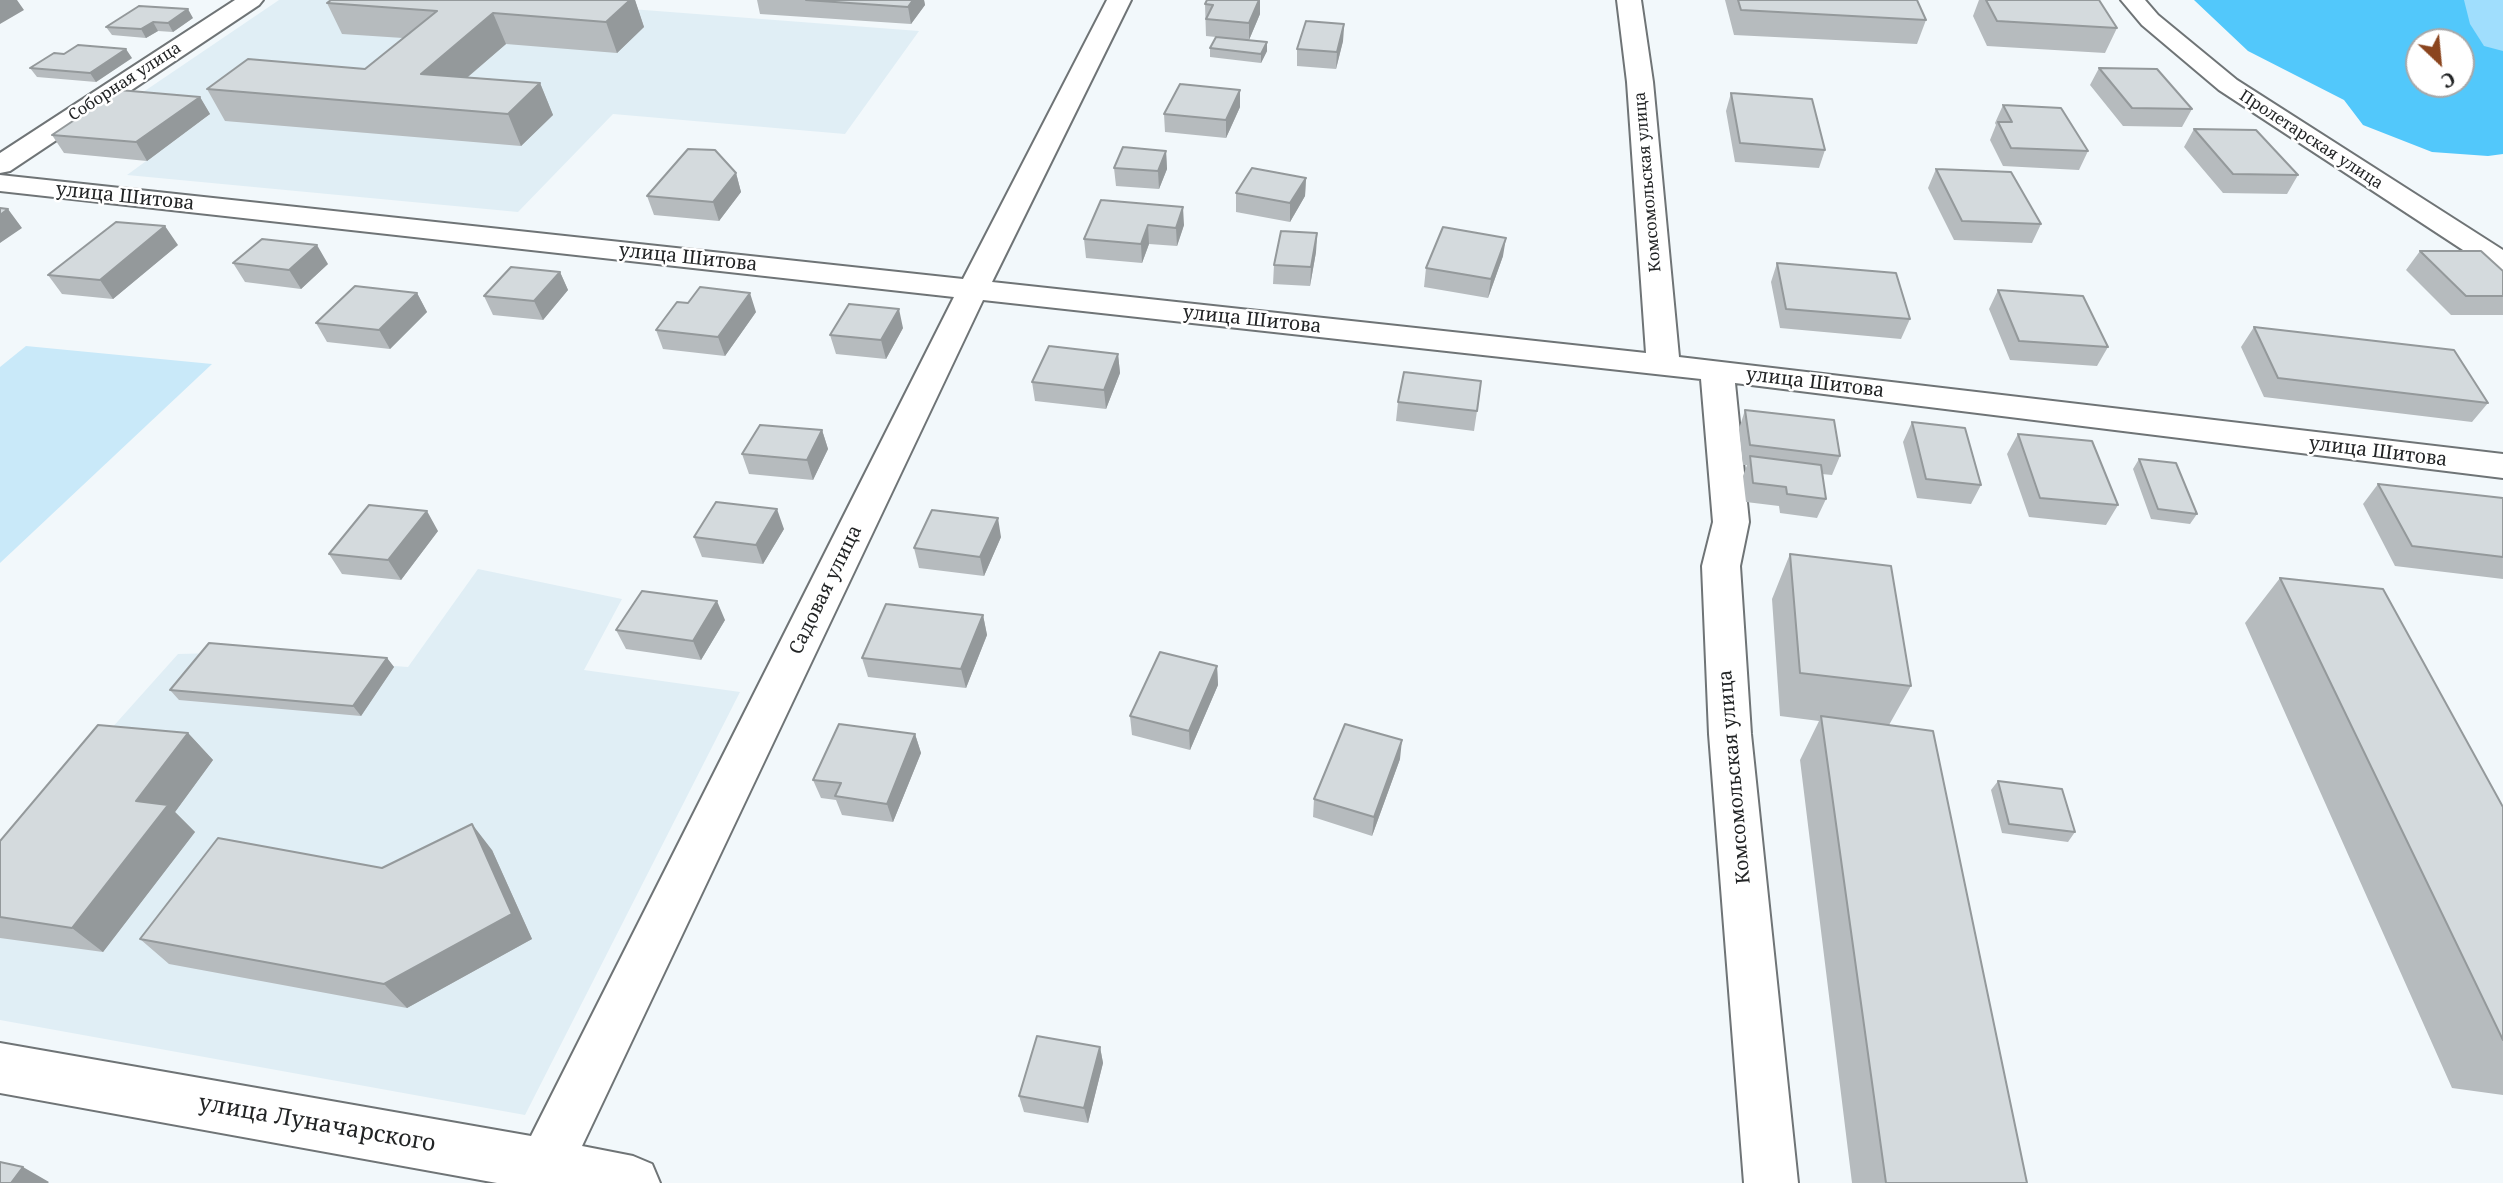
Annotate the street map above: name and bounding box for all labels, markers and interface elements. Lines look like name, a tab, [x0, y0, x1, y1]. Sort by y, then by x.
north arrow	[2405, 28, 2475, 98]
street label: Соборная улица	[65, 38, 185, 126]
text: С	[2437, 66, 2460, 95]
street label: Пролетарская улица	[2236, 86, 2386, 194]
street label: Комсомольская улица	[1631, 91, 1665, 273]
street label: улица Шитова	[55, 178, 195, 216]
street label: улица Шитова	[618, 239, 758, 277]
street label: улица Шитова	[1182, 301, 1322, 339]
street label: улица Шитова	[1745, 363, 1885, 403]
street label: улица Шитова	[2308, 432, 2448, 472]
street label: Садовая улица	[785, 522, 867, 658]
street label: Комсомольская улица	[1714, 669, 1756, 885]
street label: улица Луначарского	[196, 1090, 438, 1158]

